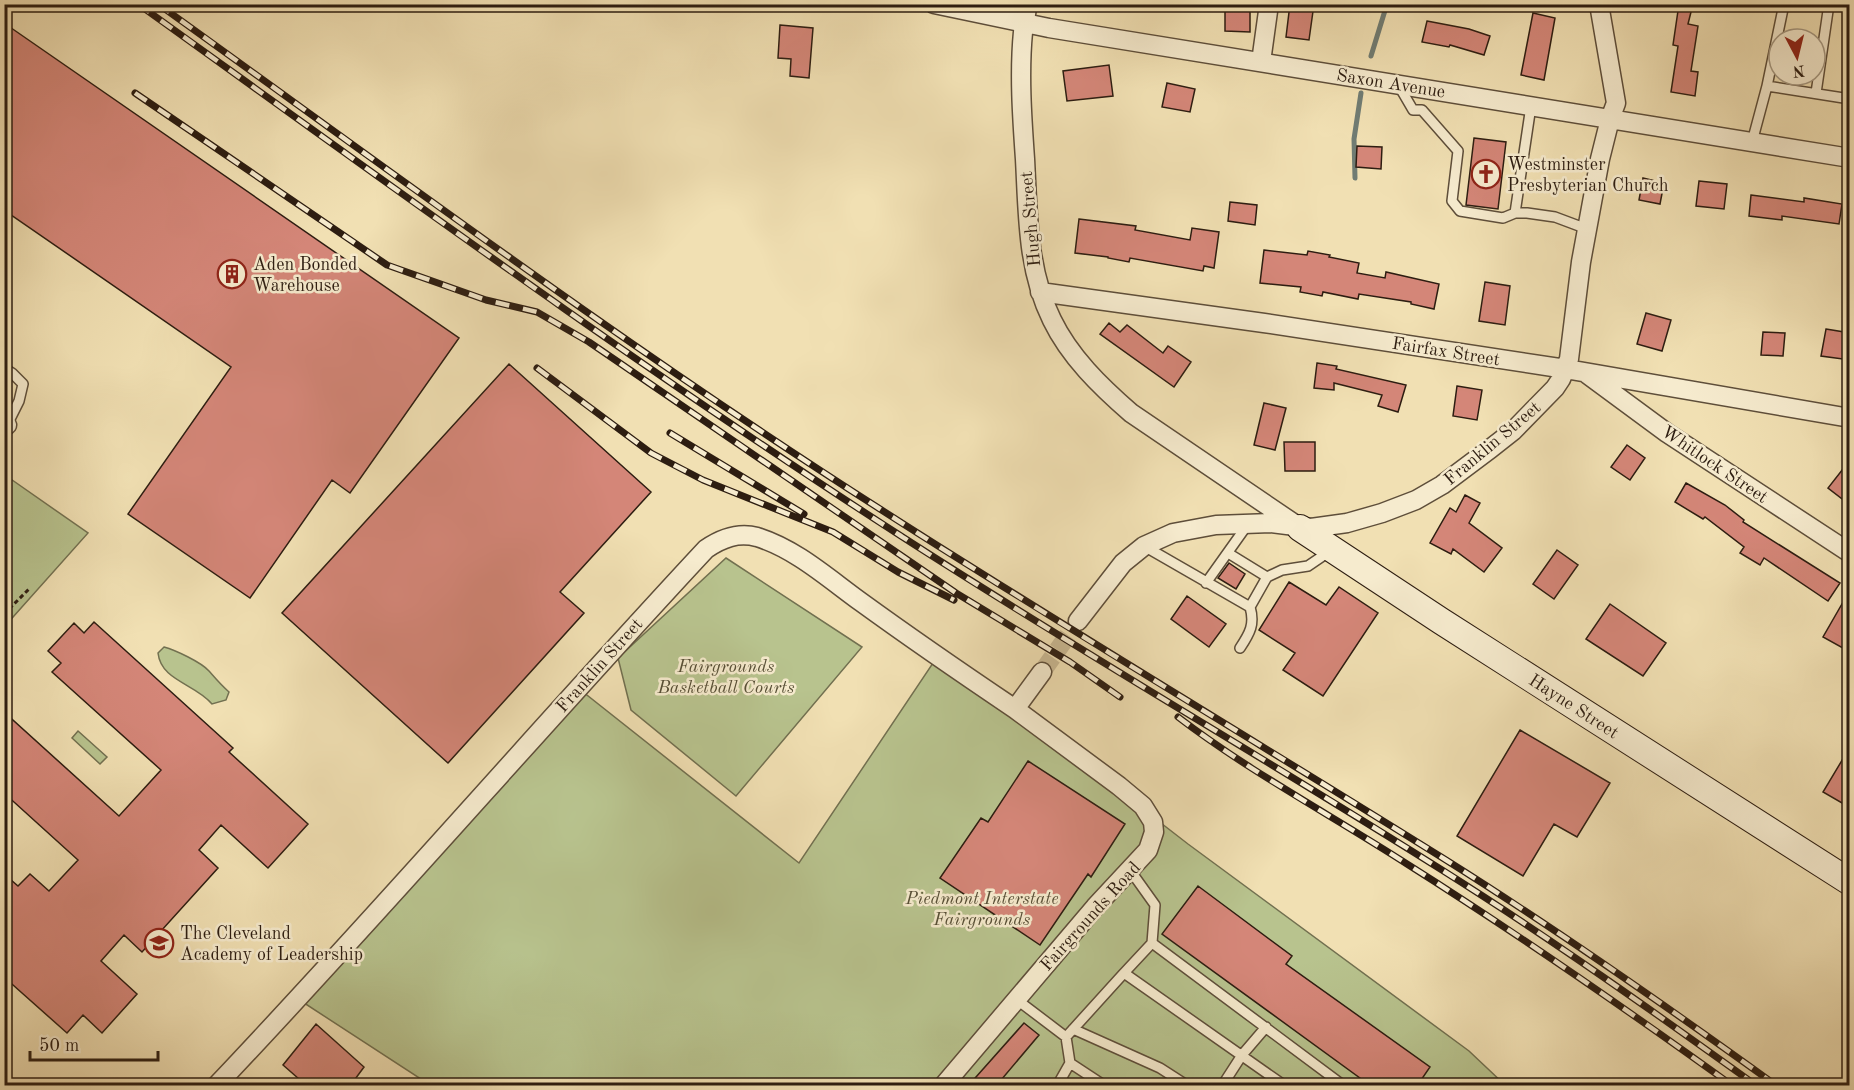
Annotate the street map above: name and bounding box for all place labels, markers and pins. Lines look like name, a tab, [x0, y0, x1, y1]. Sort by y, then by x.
place label: Westminster Presbyterian Church	[1507, 156, 1669, 195]
church icon: Westminster Presbyterian Church	[1470, 158, 1502, 190]
place label: Aden Bonded Warehouse	[253, 256, 357, 295]
building icon: Aden Bonded Warehouse	[216, 258, 248, 290]
place label: The Cleveland Academy of Leadership	[180, 925, 363, 964]
school or university icon: The Cleveland Academy of Leadership	[143, 927, 175, 959]

